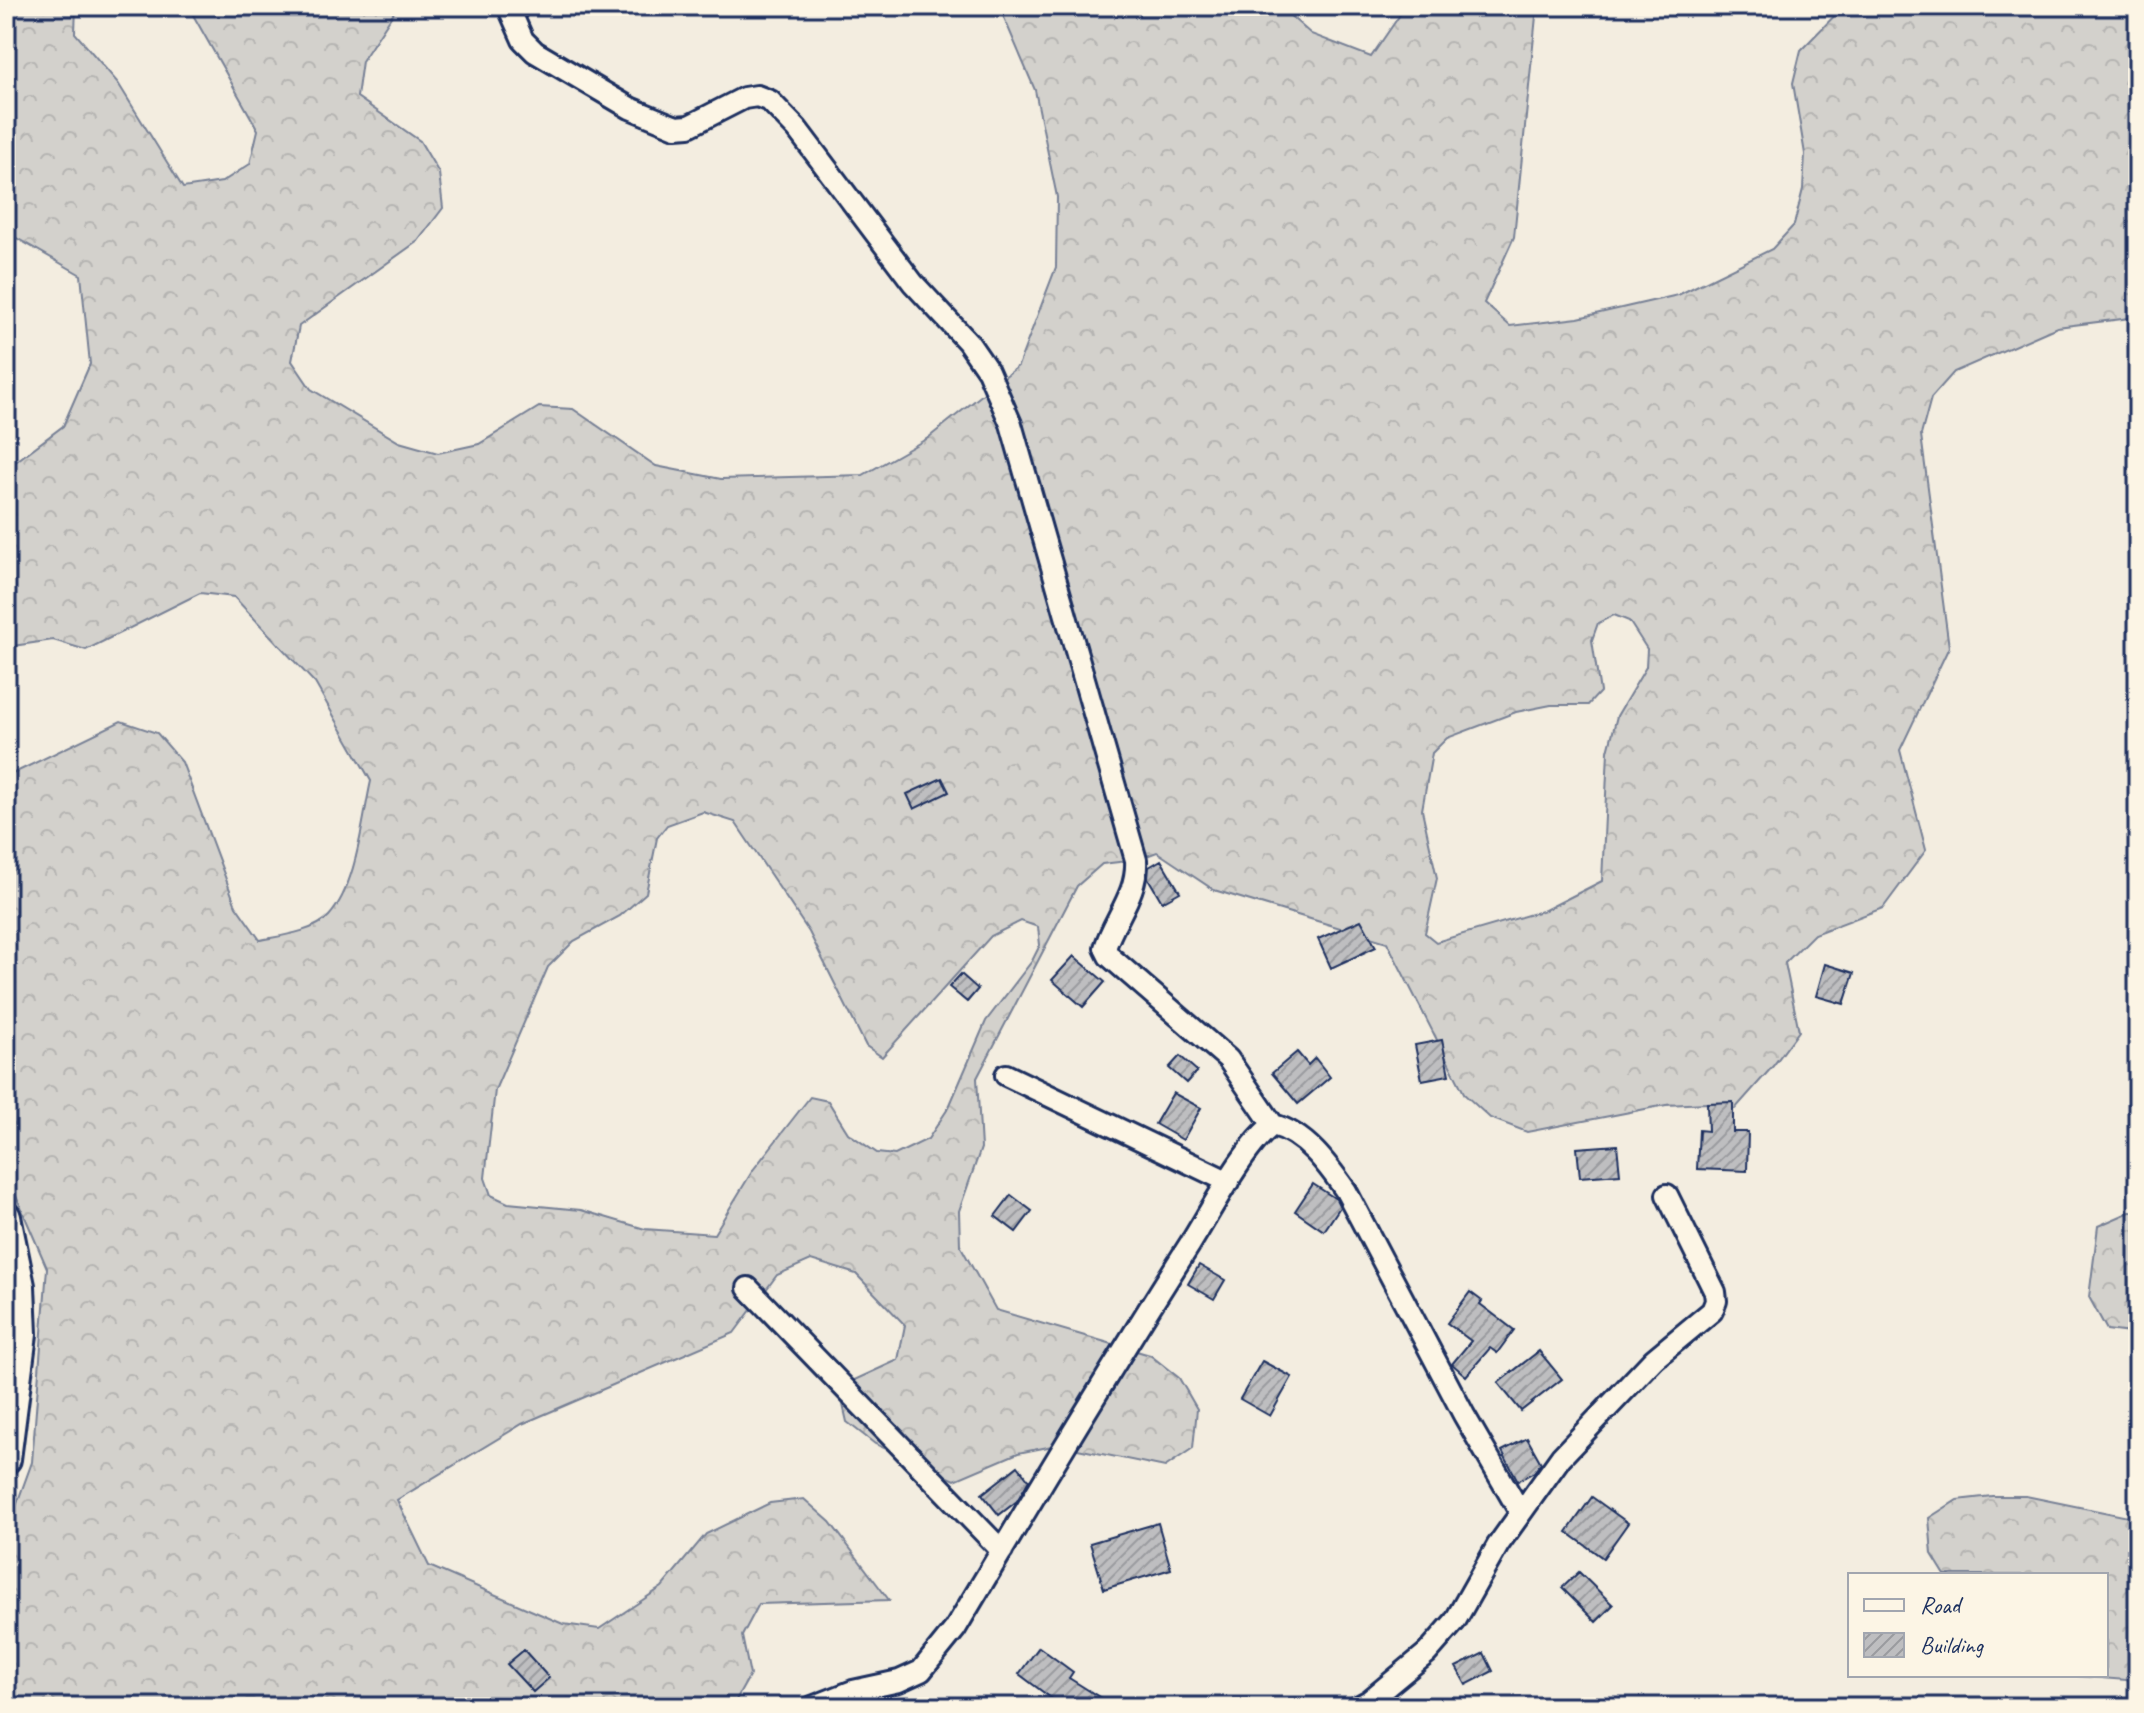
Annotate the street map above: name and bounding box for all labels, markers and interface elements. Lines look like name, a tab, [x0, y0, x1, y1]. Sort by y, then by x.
legend	[1848, 1573, 2108, 1677]
text: Road	[1920, 1590, 1964, 1620]
text: Building	[1920, 1630, 1985, 1660]

